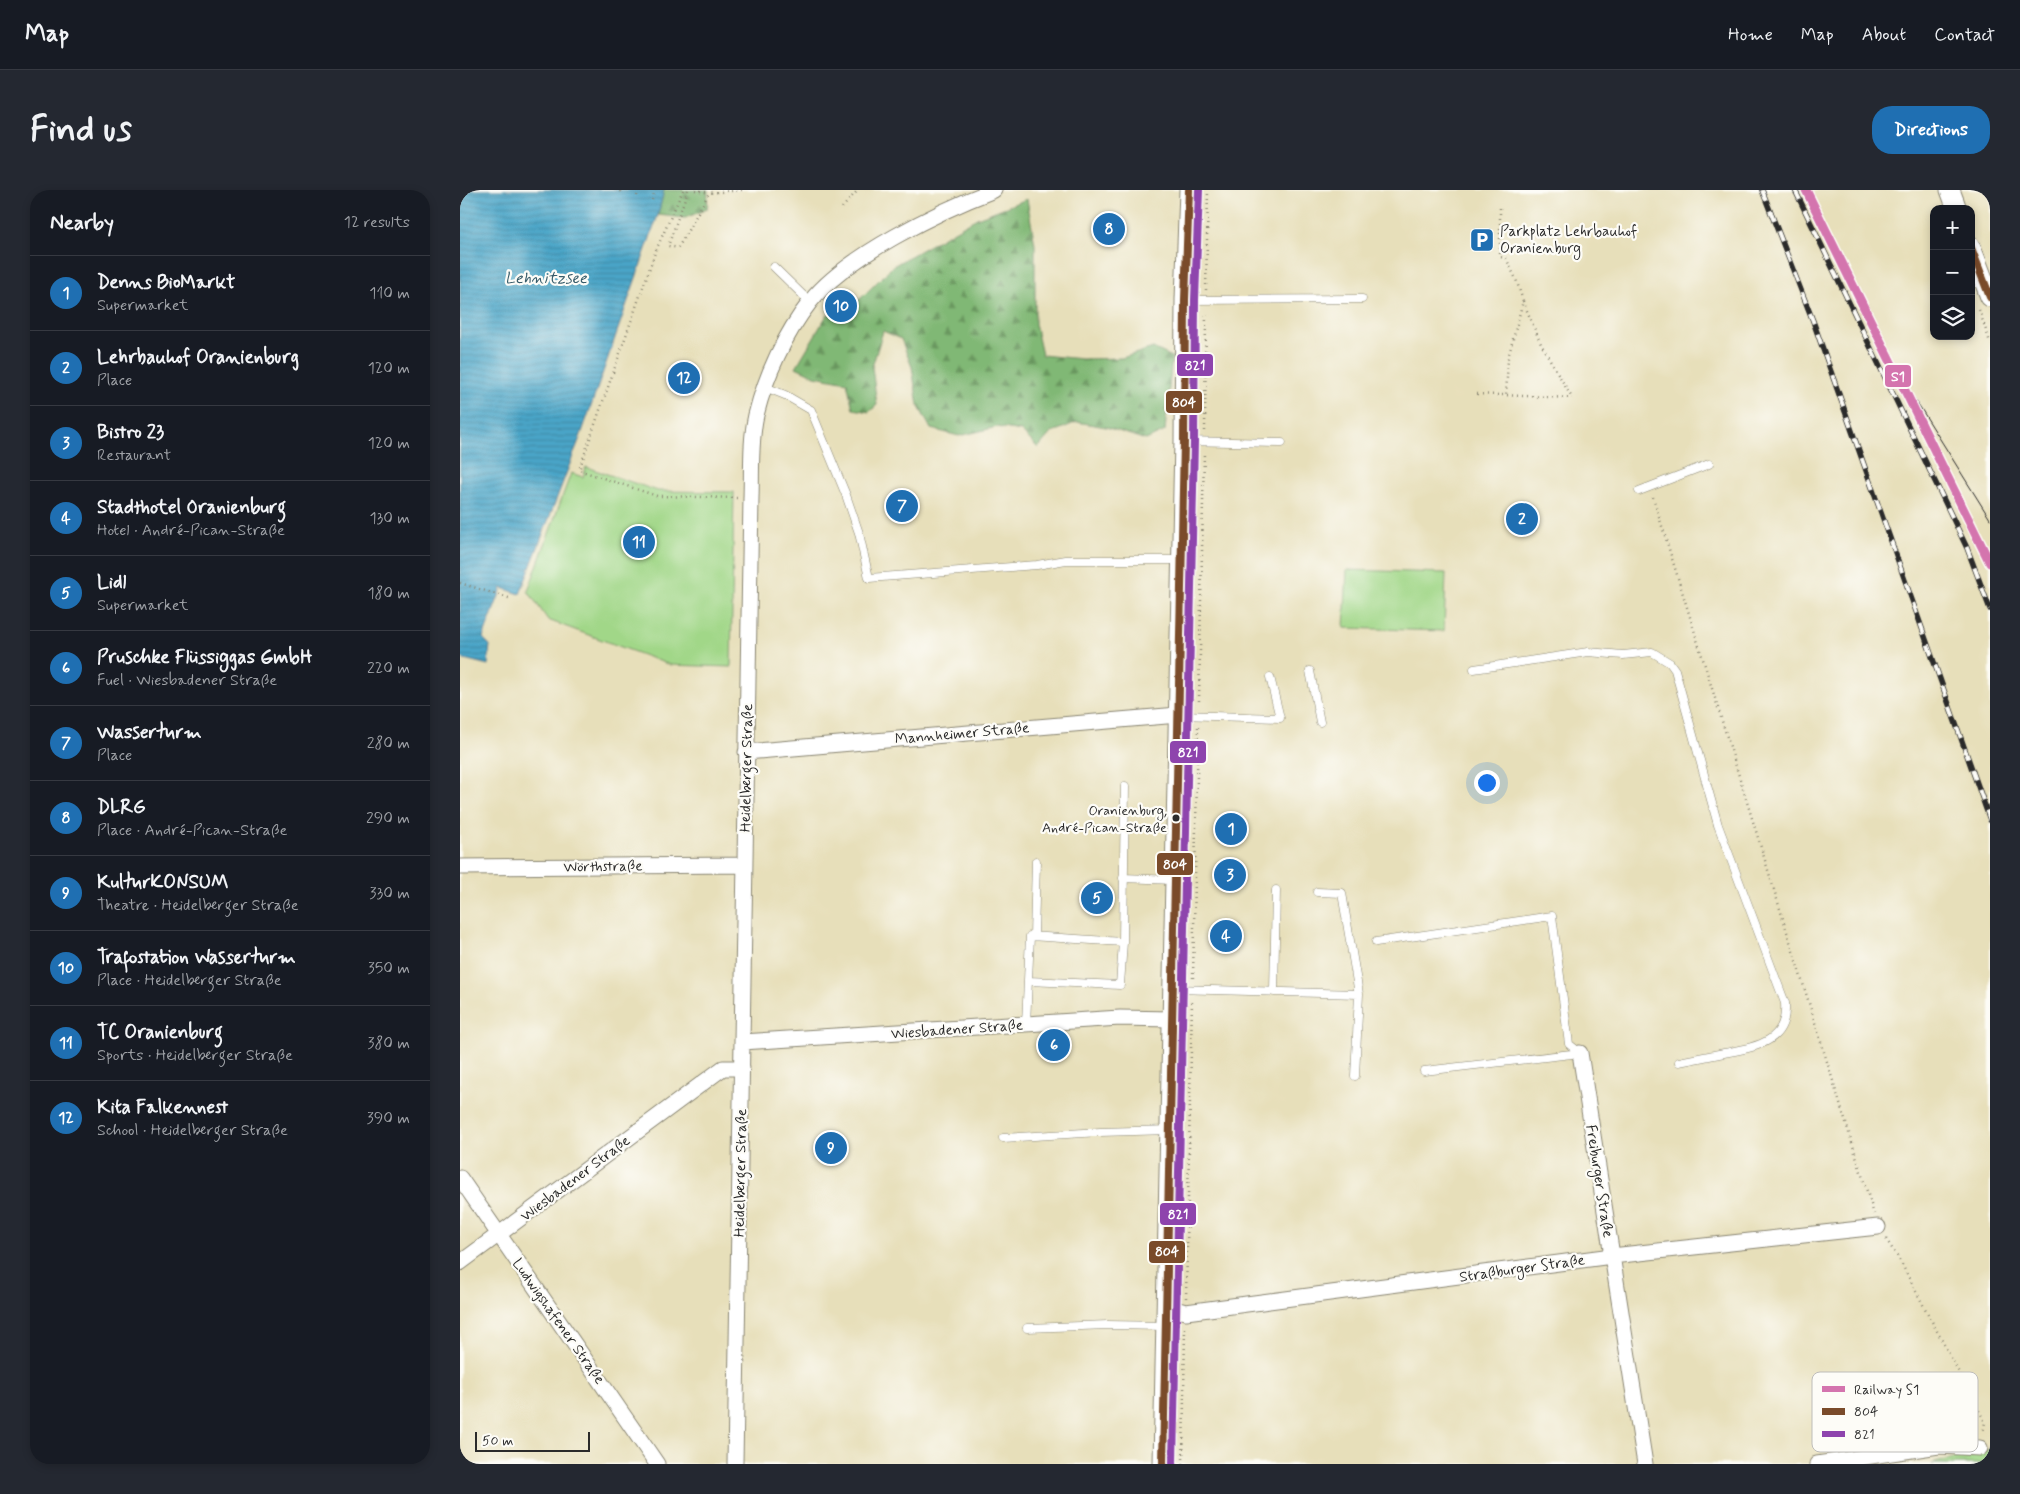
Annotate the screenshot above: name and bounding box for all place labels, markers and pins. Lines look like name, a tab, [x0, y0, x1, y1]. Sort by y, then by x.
pin: 8	[1093, 210, 1125, 248]
place label: Parkplatz Lehrbauhof Oranienburg	[1500, 222, 1637, 260]
parking icon: Parkplatz Lehrbauhof Oranienburg	[1469, 227, 1495, 253]
pin: 10	[825, 287, 857, 325]
pin: 12	[668, 359, 700, 397]
pin: 7	[886, 487, 918, 525]
pin: 2	[1506, 500, 1538, 538]
pin: 11	[623, 523, 655, 561]
place label: Oranienburg, André-Pican-Straße	[1042, 802, 1167, 837]
pin: 1	[1215, 810, 1247, 848]
marker: Oranienburg, André-Pican-Straße	[1171, 813, 1181, 823]
pin: 3	[1214, 856, 1246, 894]
pin: 5	[1081, 879, 1113, 917]
pin: 4	[1210, 917, 1242, 955]
pin: 6	[1038, 1026, 1070, 1064]
pin: 9	[815, 1129, 847, 1167]

